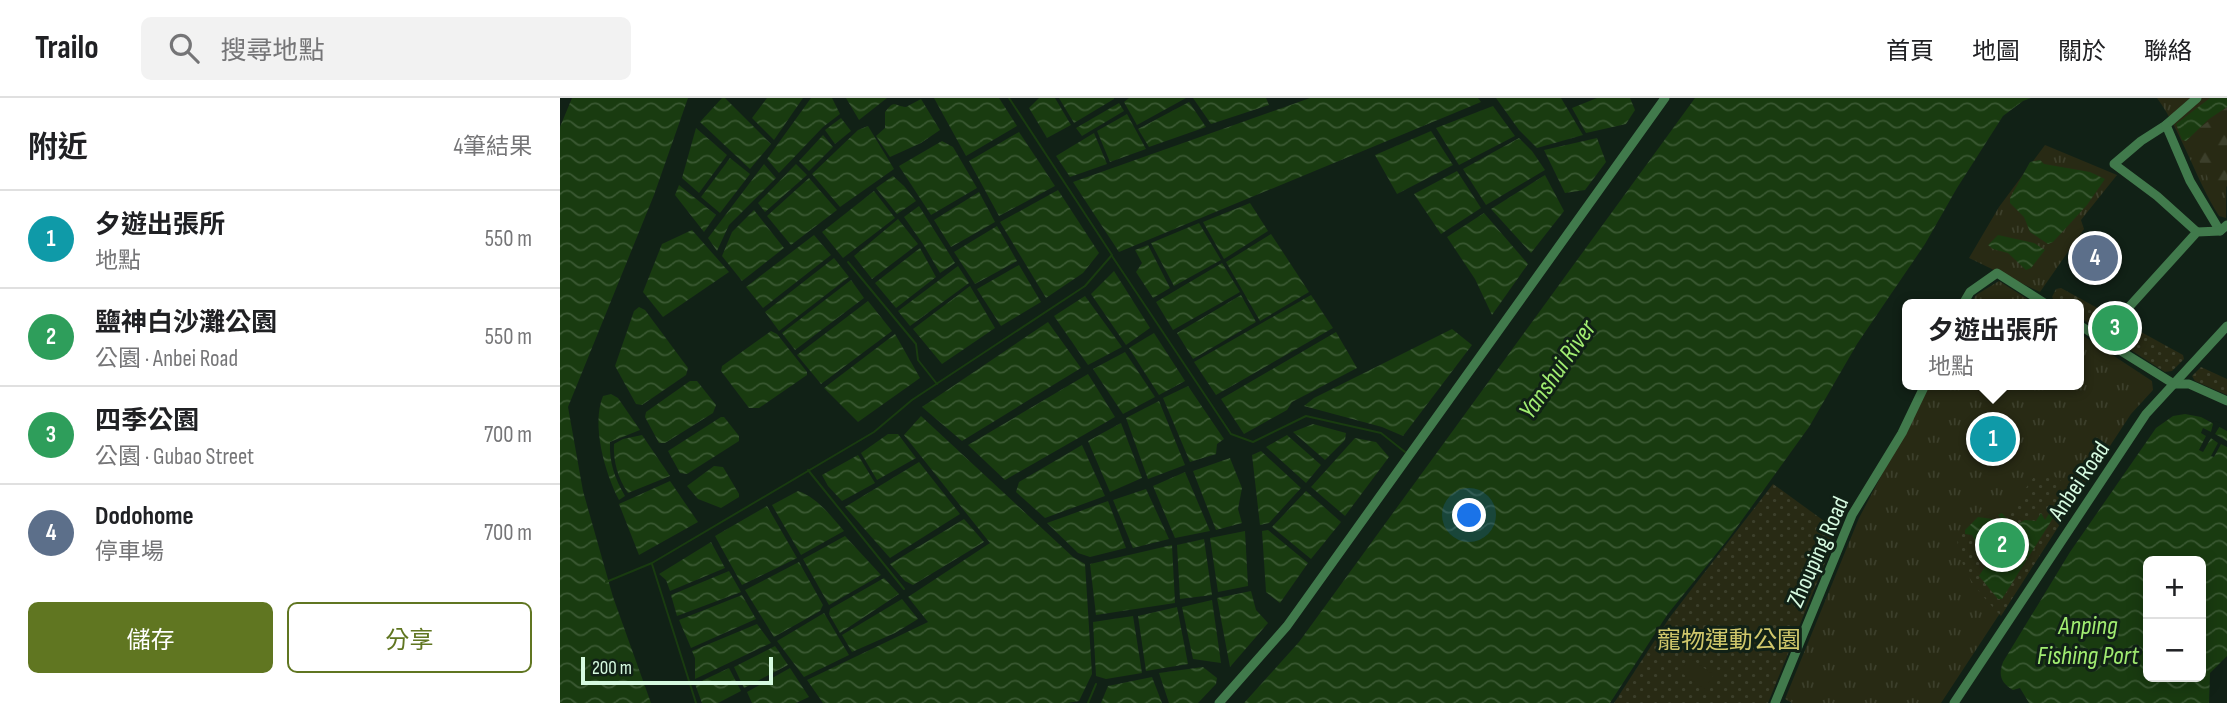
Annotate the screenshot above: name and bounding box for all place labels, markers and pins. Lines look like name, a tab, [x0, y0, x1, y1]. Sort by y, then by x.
pin: 4	[2072, 232, 2118, 284]
pin: 3	[2092, 302, 2138, 354]
pin: 1	[1970, 413, 2016, 465]
pin: 2	[1979, 519, 2025, 571]

